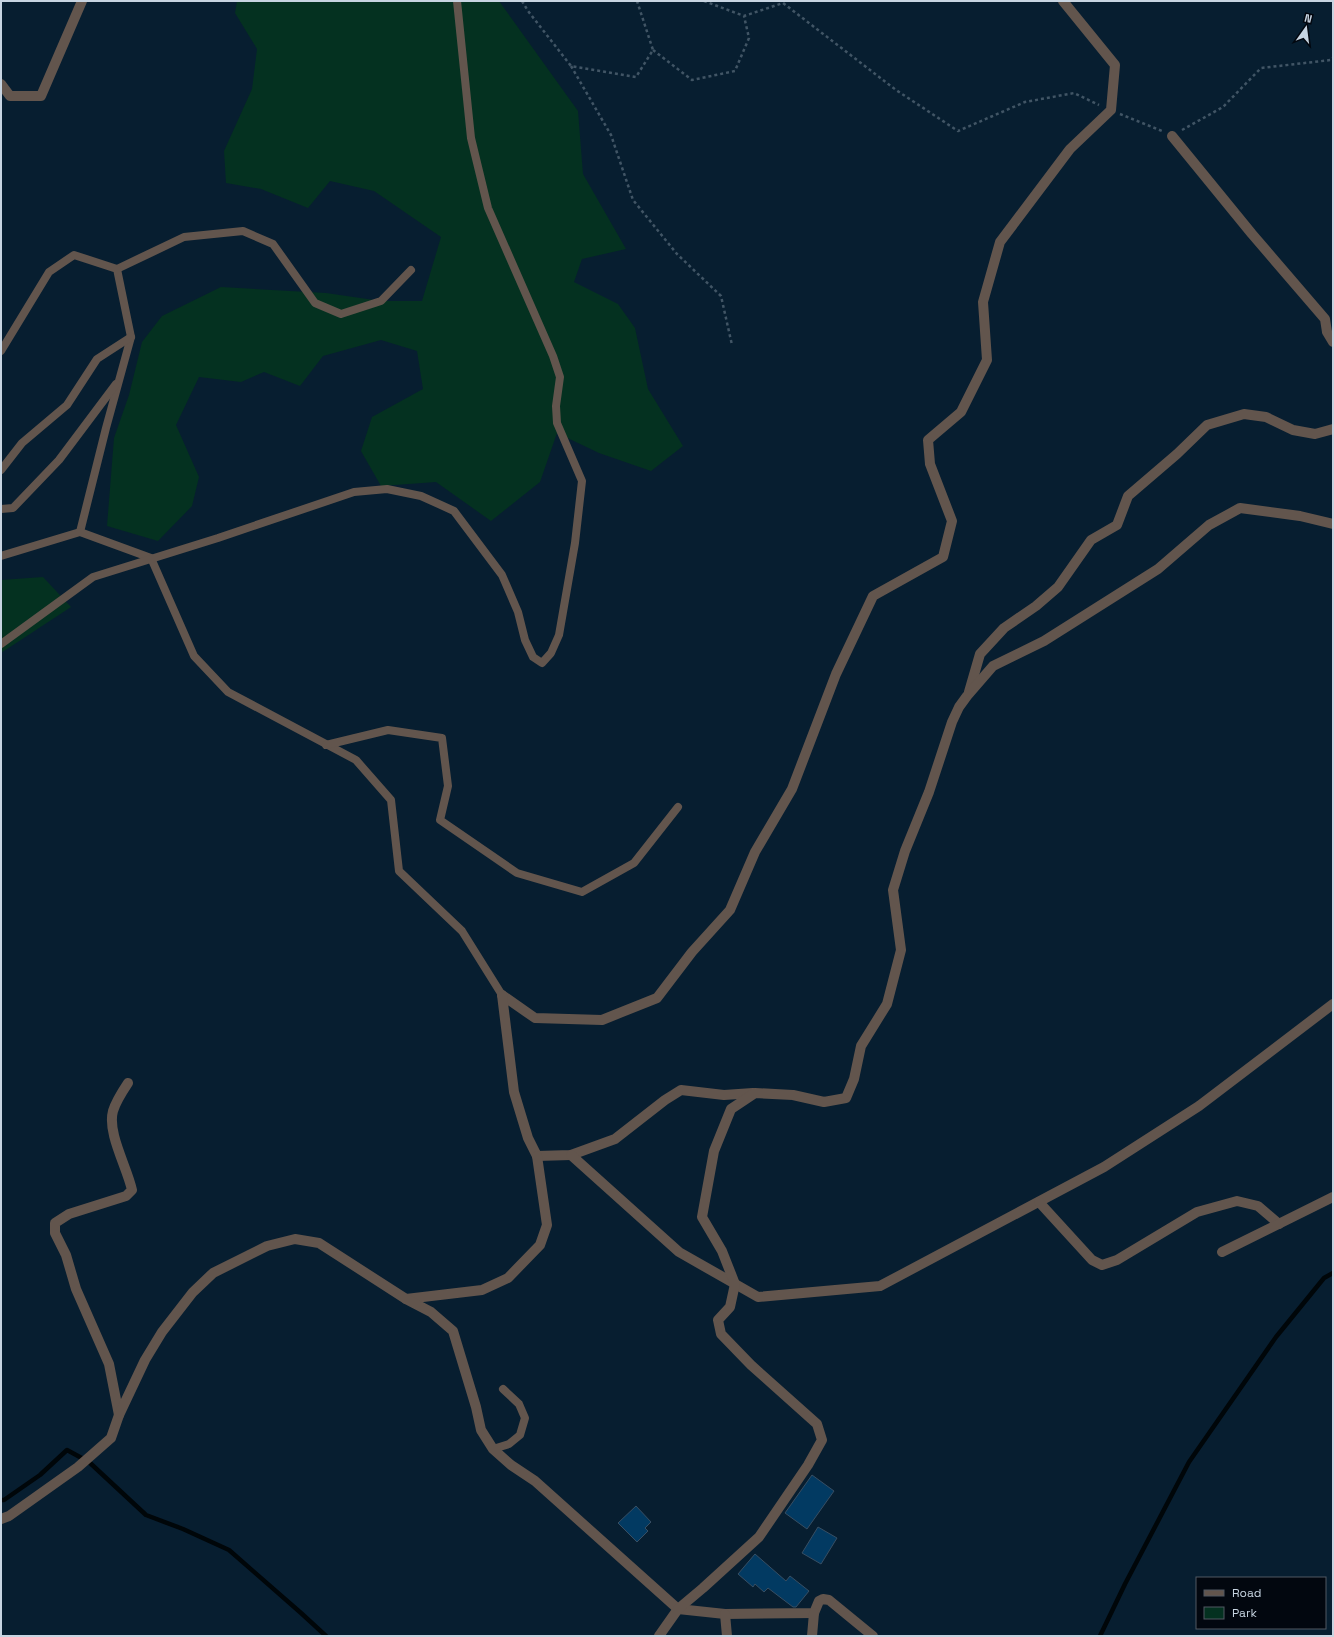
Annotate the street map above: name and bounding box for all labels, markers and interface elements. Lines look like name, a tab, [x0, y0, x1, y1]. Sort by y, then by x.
north arrow	[1286, 8, 1326, 48]
text: N	[1303, 11, 1314, 26]
legend	[1196, 1577, 1326, 1629]
text: Road	[1232, 1585, 1261, 1601]
text: Park	[1232, 1605, 1257, 1621]

